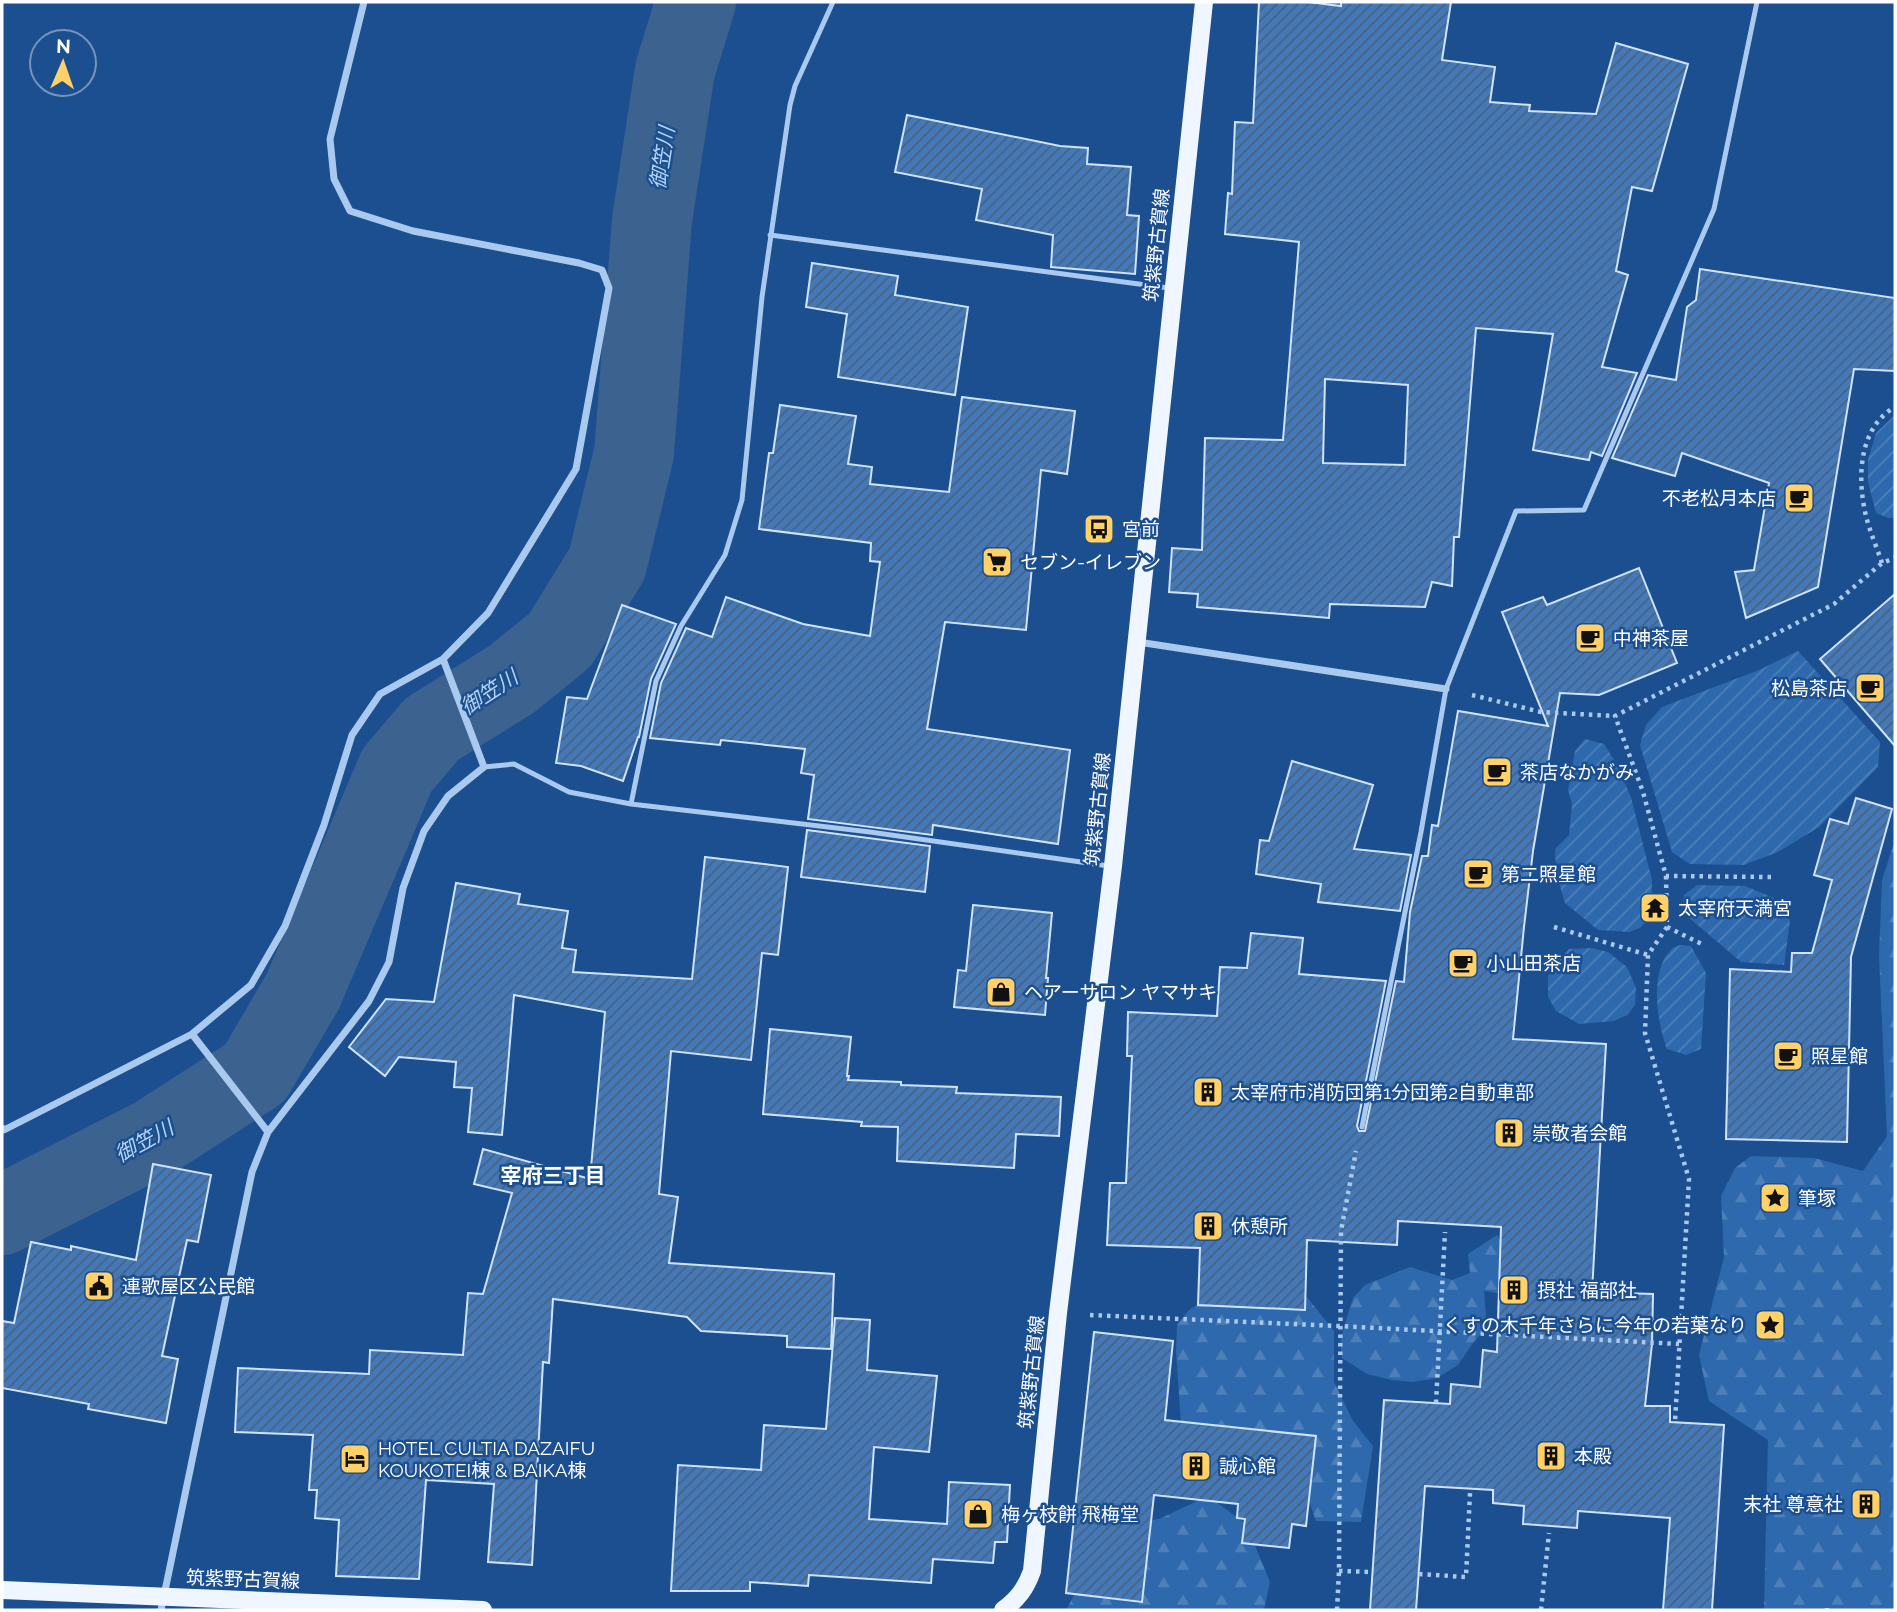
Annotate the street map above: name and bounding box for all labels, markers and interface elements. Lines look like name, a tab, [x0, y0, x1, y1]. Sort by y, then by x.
north arrow	[28, 28, 98, 98]
text: N	[56, 35, 71, 57]
water label: 御笠川	[645, 123, 680, 191]
street label: 筑紫野古賀線	[1139, 187, 1173, 303]
cafe icon: 不老松月本店	[1782, 481, 1816, 515]
place label: 不老松月本店	[1662, 487, 1776, 509]
bus stop icon: 宮前	[1082, 512, 1116, 546]
place label: 宮前	[1122, 518, 1160, 540]
supermarket icon: セブン-イレブン	[980, 545, 1014, 579]
place label: セブン-イレブン	[1020, 551, 1161, 573]
cafe icon: 中神茶屋	[1573, 621, 1607, 655]
place label: 中神茶屋	[1613, 627, 1689, 649]
water label: 御笠川	[456, 663, 524, 720]
cafe icon: 松島茶店	[1853, 671, 1887, 705]
place label: 松島茶店	[1771, 677, 1847, 699]
street label: 筑紫野古賀線	[1080, 751, 1114, 867]
cafe icon: 茶店なかがみ	[1480, 755, 1514, 789]
place label: 茶店なかがみ	[1520, 761, 1634, 783]
cafe icon: 第二照星館	[1461, 857, 1495, 891]
place label: 第二照星館	[1501, 863, 1596, 885]
temple icon: 太宰府天満宮	[1638, 891, 1672, 925]
place label: 太宰府天満宮	[1678, 897, 1792, 919]
cafe icon: 小山田茶店	[1446, 946, 1480, 980]
place label: 小山田茶店	[1486, 952, 1581, 974]
shop icon: ヘアーサロン ヤマサキ	[984, 975, 1018, 1009]
place label: ヘアーサロン ヤマサキ	[1024, 981, 1217, 1003]
cafe icon: 照星館	[1771, 1039, 1805, 1073]
place label: 照星館	[1811, 1045, 1868, 1067]
building icon: 太宰府市消防団第1分団第2自動車部	[1191, 1075, 1225, 1109]
place label: 太宰府市消防団第1分団第2自動車部	[1231, 1081, 1534, 1103]
water label: 御笠川	[110, 1114, 179, 1167]
building icon: 崇敬者会館	[1492, 1116, 1526, 1150]
place label: 崇敬者会館	[1532, 1122, 1627, 1144]
district label: 宰府三丁目	[501, 1163, 606, 1188]
place icon: 筆塚	[1758, 1181, 1792, 1215]
place label: 筆塚	[1798, 1187, 1836, 1209]
building icon: 休憩所	[1191, 1209, 1225, 1243]
place label: 休憩所	[1231, 1215, 1288, 1237]
public building icon: 連歌屋区公民館	[82, 1269, 116, 1303]
building icon: 摂社 福部社	[1497, 1273, 1531, 1307]
place label: 連歌屋区公民館	[122, 1275, 255, 1297]
place label: 摂社 福部社	[1537, 1279, 1637, 1301]
place icon: くすの木千年さらに今年の若葉なり	[1753, 1308, 1787, 1342]
street label: 筑紫野古賀線	[1014, 1314, 1048, 1430]
place label: くすの木千年さらに今年の若葉なり	[1443, 1314, 1747, 1336]
place label: HOTEL CULTIA DAZAIFU KOUKOTEI棟 & BAIKA棟	[378, 1437, 595, 1481]
building icon: 本殿	[1534, 1439, 1568, 1473]
hotel icon: HOTEL CULTIA DAZAIFU KOUKOTEI棟 & BAIKA棟	[338, 1442, 372, 1476]
place label: 本殿	[1574, 1445, 1612, 1467]
building icon: 誠心館	[1179, 1449, 1213, 1483]
place label: 誠心館	[1219, 1455, 1276, 1477]
building icon: 末社 尊意社	[1849, 1487, 1883, 1521]
place label: 末社 尊意社	[1743, 1493, 1843, 1515]
shop icon: 梅ヶ枝餅 飛梅堂	[961, 1497, 995, 1531]
place label: 梅ヶ枝餅 飛梅堂	[1001, 1503, 1139, 1525]
street label: 筑紫野古賀線	[186, 1566, 300, 1592]

